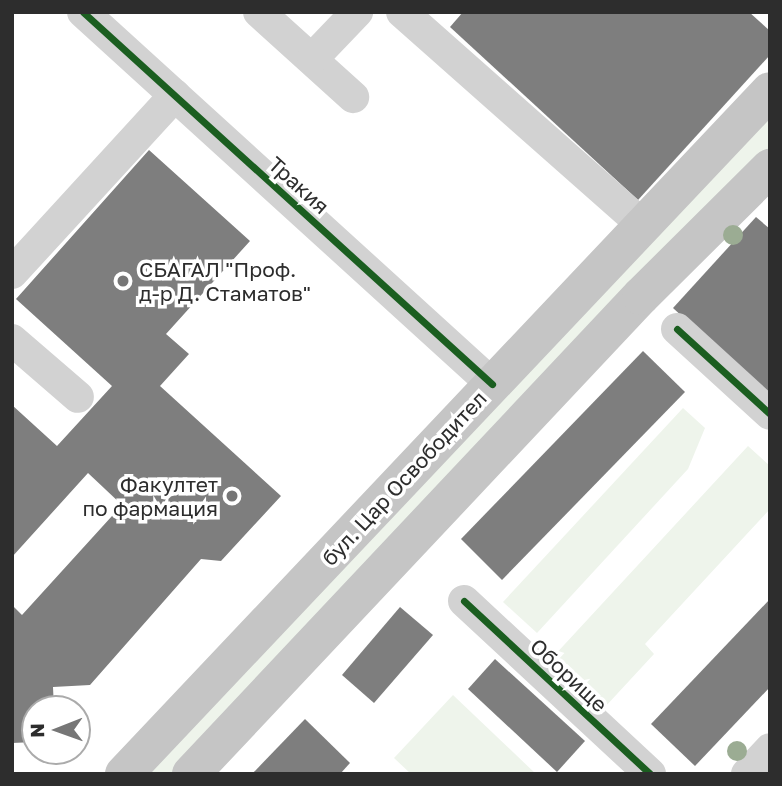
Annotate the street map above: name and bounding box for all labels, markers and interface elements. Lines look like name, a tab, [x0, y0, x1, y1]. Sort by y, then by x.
street label: Тракия	[264, 151, 334, 219]
place label: СБАГАЛ "Проф. д-р Д. Стаматов"	[139, 256, 311, 306]
marker: СБАГАЛ "Проф. д-р Д. Стаматов"	[113, 271, 133, 291]
street label: бул. Цар Освободител	[317, 385, 491, 571]
place label: Факултет по фармация	[82, 471, 218, 521]
marker: Факултет по фармация	[224, 488, 240, 504]
street label: Оборище	[525, 633, 613, 717]
north arrow	[21, 695, 91, 765]
text: N	[25, 723, 48, 738]

